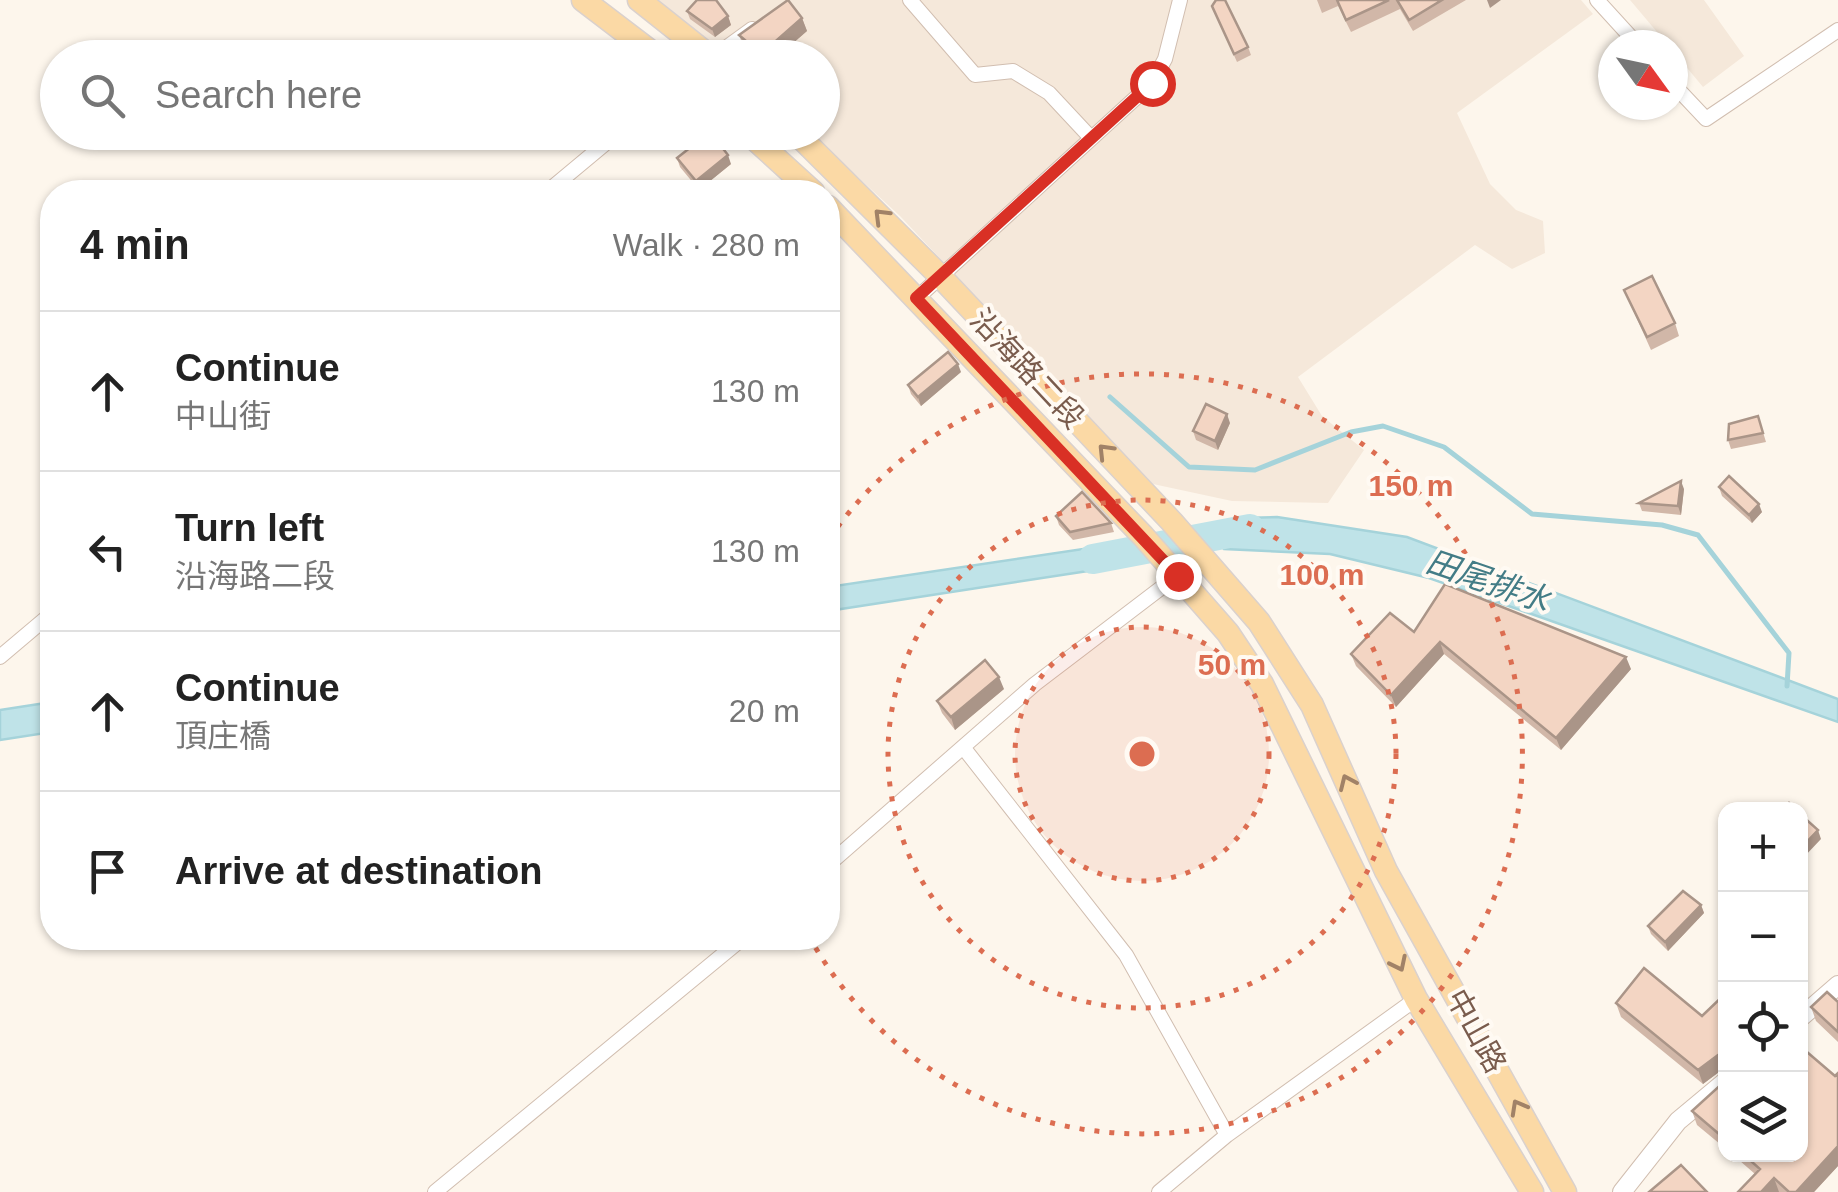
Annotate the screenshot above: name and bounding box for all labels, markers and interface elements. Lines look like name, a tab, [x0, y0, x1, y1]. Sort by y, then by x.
north arrow	[1598, 30, 1688, 120]
search box	[40, 40, 840, 150]
route start	[1130, 61, 1176, 107]
icon: search	[75, 68, 130, 123]
text: Search here	[155, 74, 362, 116]
one-way arrow	[875, 210, 893, 228]
text: 4 min	[80, 221, 190, 268]
text: Walk · 280 m	[613, 227, 800, 263]
street label: 沿海路二段	[964, 303, 1091, 435]
text: Continue	[175, 347, 340, 389]
icon: ahead	[80, 364, 135, 419]
text: 130 m	[711, 373, 800, 409]
text: 中山街	[175, 398, 271, 434]
one-way arrow	[1099, 445, 1117, 463]
text: 150 m	[1368, 469, 1454, 502]
text: Turn left	[175, 507, 324, 549]
icon: left	[80, 524, 135, 579]
text: 130 m	[711, 533, 800, 569]
water label: 田尾排水	[1422, 543, 1556, 620]
route end	[1156, 554, 1202, 600]
text: 沿海路二段	[175, 558, 335, 594]
text: 100 m	[1279, 558, 1365, 591]
text: 50 m	[1198, 648, 1266, 681]
text: Continue	[175, 667, 340, 709]
icon: ahead	[80, 684, 135, 739]
text: 20 m	[729, 693, 800, 729]
text: 頂庄橋	[175, 718, 271, 754]
centre of rings	[1124, 736, 1160, 772]
one-way arrow	[1339, 774, 1359, 792]
map controls	[1718, 802, 1808, 1162]
button: +	[1718, 802, 1808, 892]
icon: arrive	[80, 844, 135, 899]
text: Arrive at destination	[175, 850, 542, 892]
button: −	[1718, 892, 1808, 982]
one-way arrow	[1387, 954, 1407, 972]
button: locate	[1718, 982, 1808, 1072]
street label: 中山路	[1440, 983, 1513, 1078]
button: layers	[1718, 1072, 1808, 1162]
one-way arrow	[1510, 1100, 1530, 1118]

